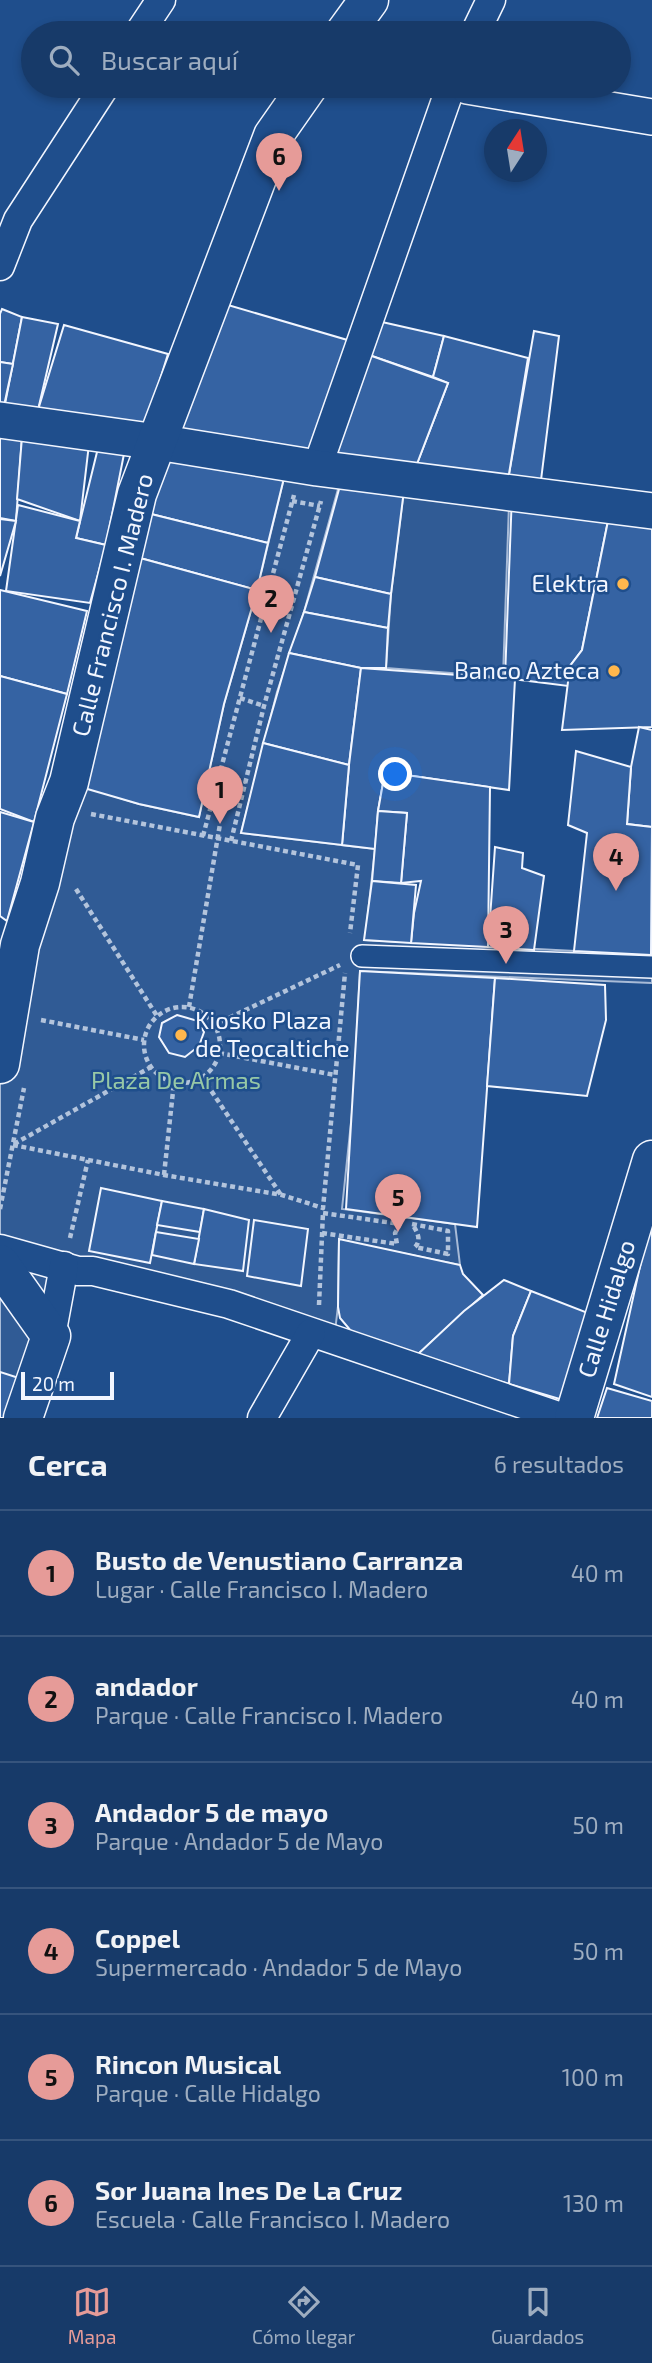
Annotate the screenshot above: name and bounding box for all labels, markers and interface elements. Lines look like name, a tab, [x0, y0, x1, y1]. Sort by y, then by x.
search box	[21, 21, 631, 98]
icon: search	[45, 41, 83, 79]
text: Buscar aquí	[101, 44, 238, 75]
north arrow	[484, 119, 547, 182]
pin: 6	[256, 133, 302, 191]
street label: Calle Francisco I. Madero	[65, 470, 158, 739]
place label: Elektra	[531, 568, 609, 597]
pin: 2	[248, 575, 294, 633]
marker: Elektra	[615, 576, 631, 592]
place label: Banco Azteca	[454, 655, 600, 684]
marker: Banco Azteca	[606, 663, 622, 679]
your location	[378, 757, 412, 791]
pin: 1	[197, 766, 243, 824]
pin: 4	[593, 833, 639, 891]
pin: 3	[483, 906, 529, 964]
place label: Kiosko Plaza de Teocaltiche	[195, 1005, 350, 1062]
marker: Kiosko Plaza de Teocaltiche	[173, 1027, 189, 1043]
park label: Plaza De Armas	[91, 1065, 261, 1094]
pin: 5	[375, 1174, 421, 1232]
street label: Calle Hidalgo	[571, 1236, 640, 1381]
scale bar	[21, 1369, 114, 1401]
text: 20 m	[32, 1372, 75, 1395]
text: Cerca	[28, 1446, 108, 1482]
text: 6 resultados	[494, 1450, 624, 1478]
text: Busto de Venustiano Carranza	[95, 1544, 463, 1575]
text: 1	[46, 1559, 56, 1587]
text: 40 m	[571, 1559, 624, 1587]
text: Lugar · Calle Francisco I. Madero	[95, 1575, 428, 1603]
text: andador	[95, 1670, 198, 1701]
text: 2	[44, 1685, 58, 1713]
text: 40 m	[571, 1685, 624, 1713]
text: Parque · Calle Francisco I. Madero	[95, 1701, 443, 1729]
text: Andador 5 de mayo	[95, 1796, 328, 1827]
text: 3	[44, 1811, 58, 1839]
text: 50 m	[573, 1811, 624, 1839]
text: Parque · Andador 5 de Mayo	[95, 1827, 383, 1855]
text: Coppel	[95, 1922, 180, 1953]
text: 4	[44, 1937, 58, 1965]
text: 50 m	[573, 1937, 624, 1965]
text: Supermercado · Andador 5 de Mayo	[95, 1953, 462, 1981]
text: Rincon Musical	[95, 2048, 281, 2079]
text: 5	[45, 2063, 57, 2091]
text: 100 m	[562, 2063, 624, 2091]
text: Parque · Calle Hidalgo	[95, 2079, 321, 2107]
text: Sor Juana Ines De La Cruz	[95, 2174, 402, 2205]
text: 6	[44, 2189, 58, 2217]
text: 130 m	[563, 2189, 624, 2217]
text: Escuela · Calle Francisco I. Madero	[95, 2205, 450, 2233]
tab: Mapa	[68, 2283, 116, 2348]
tab: Cómo llegar	[252, 2283, 355, 2348]
tab: Guardados	[491, 2283, 584, 2348]

